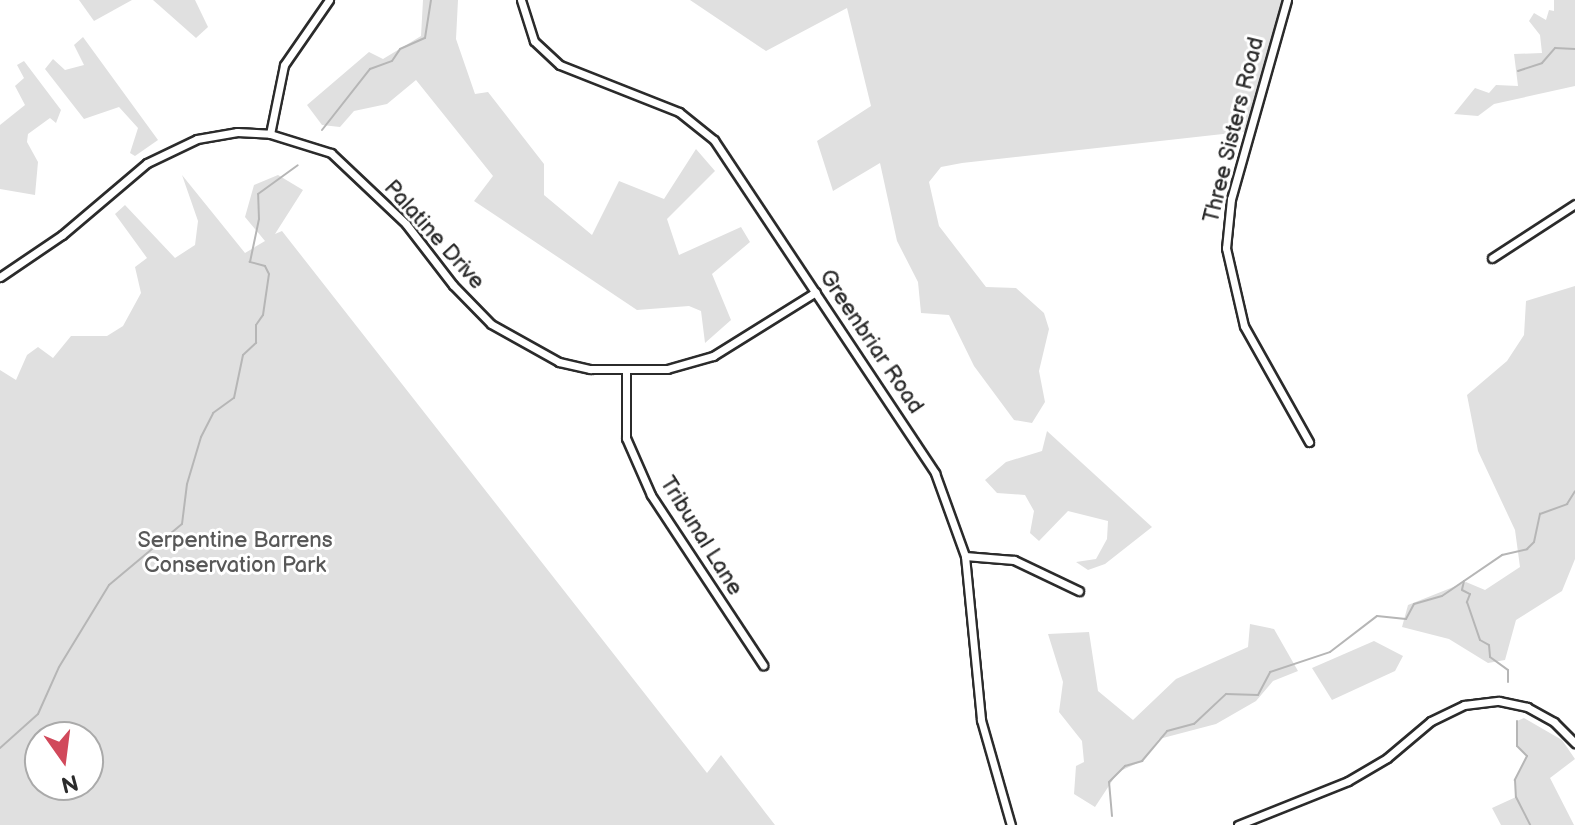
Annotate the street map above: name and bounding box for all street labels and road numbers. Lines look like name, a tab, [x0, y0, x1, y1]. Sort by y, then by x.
street label: Three Sisters Road	[1198, 34, 1270, 226]
street label: Palatine Drive	[378, 175, 490, 295]
street label: Greenbriar Road	[813, 265, 929, 419]
street label: Tribunal Lane	[654, 472, 748, 600]

